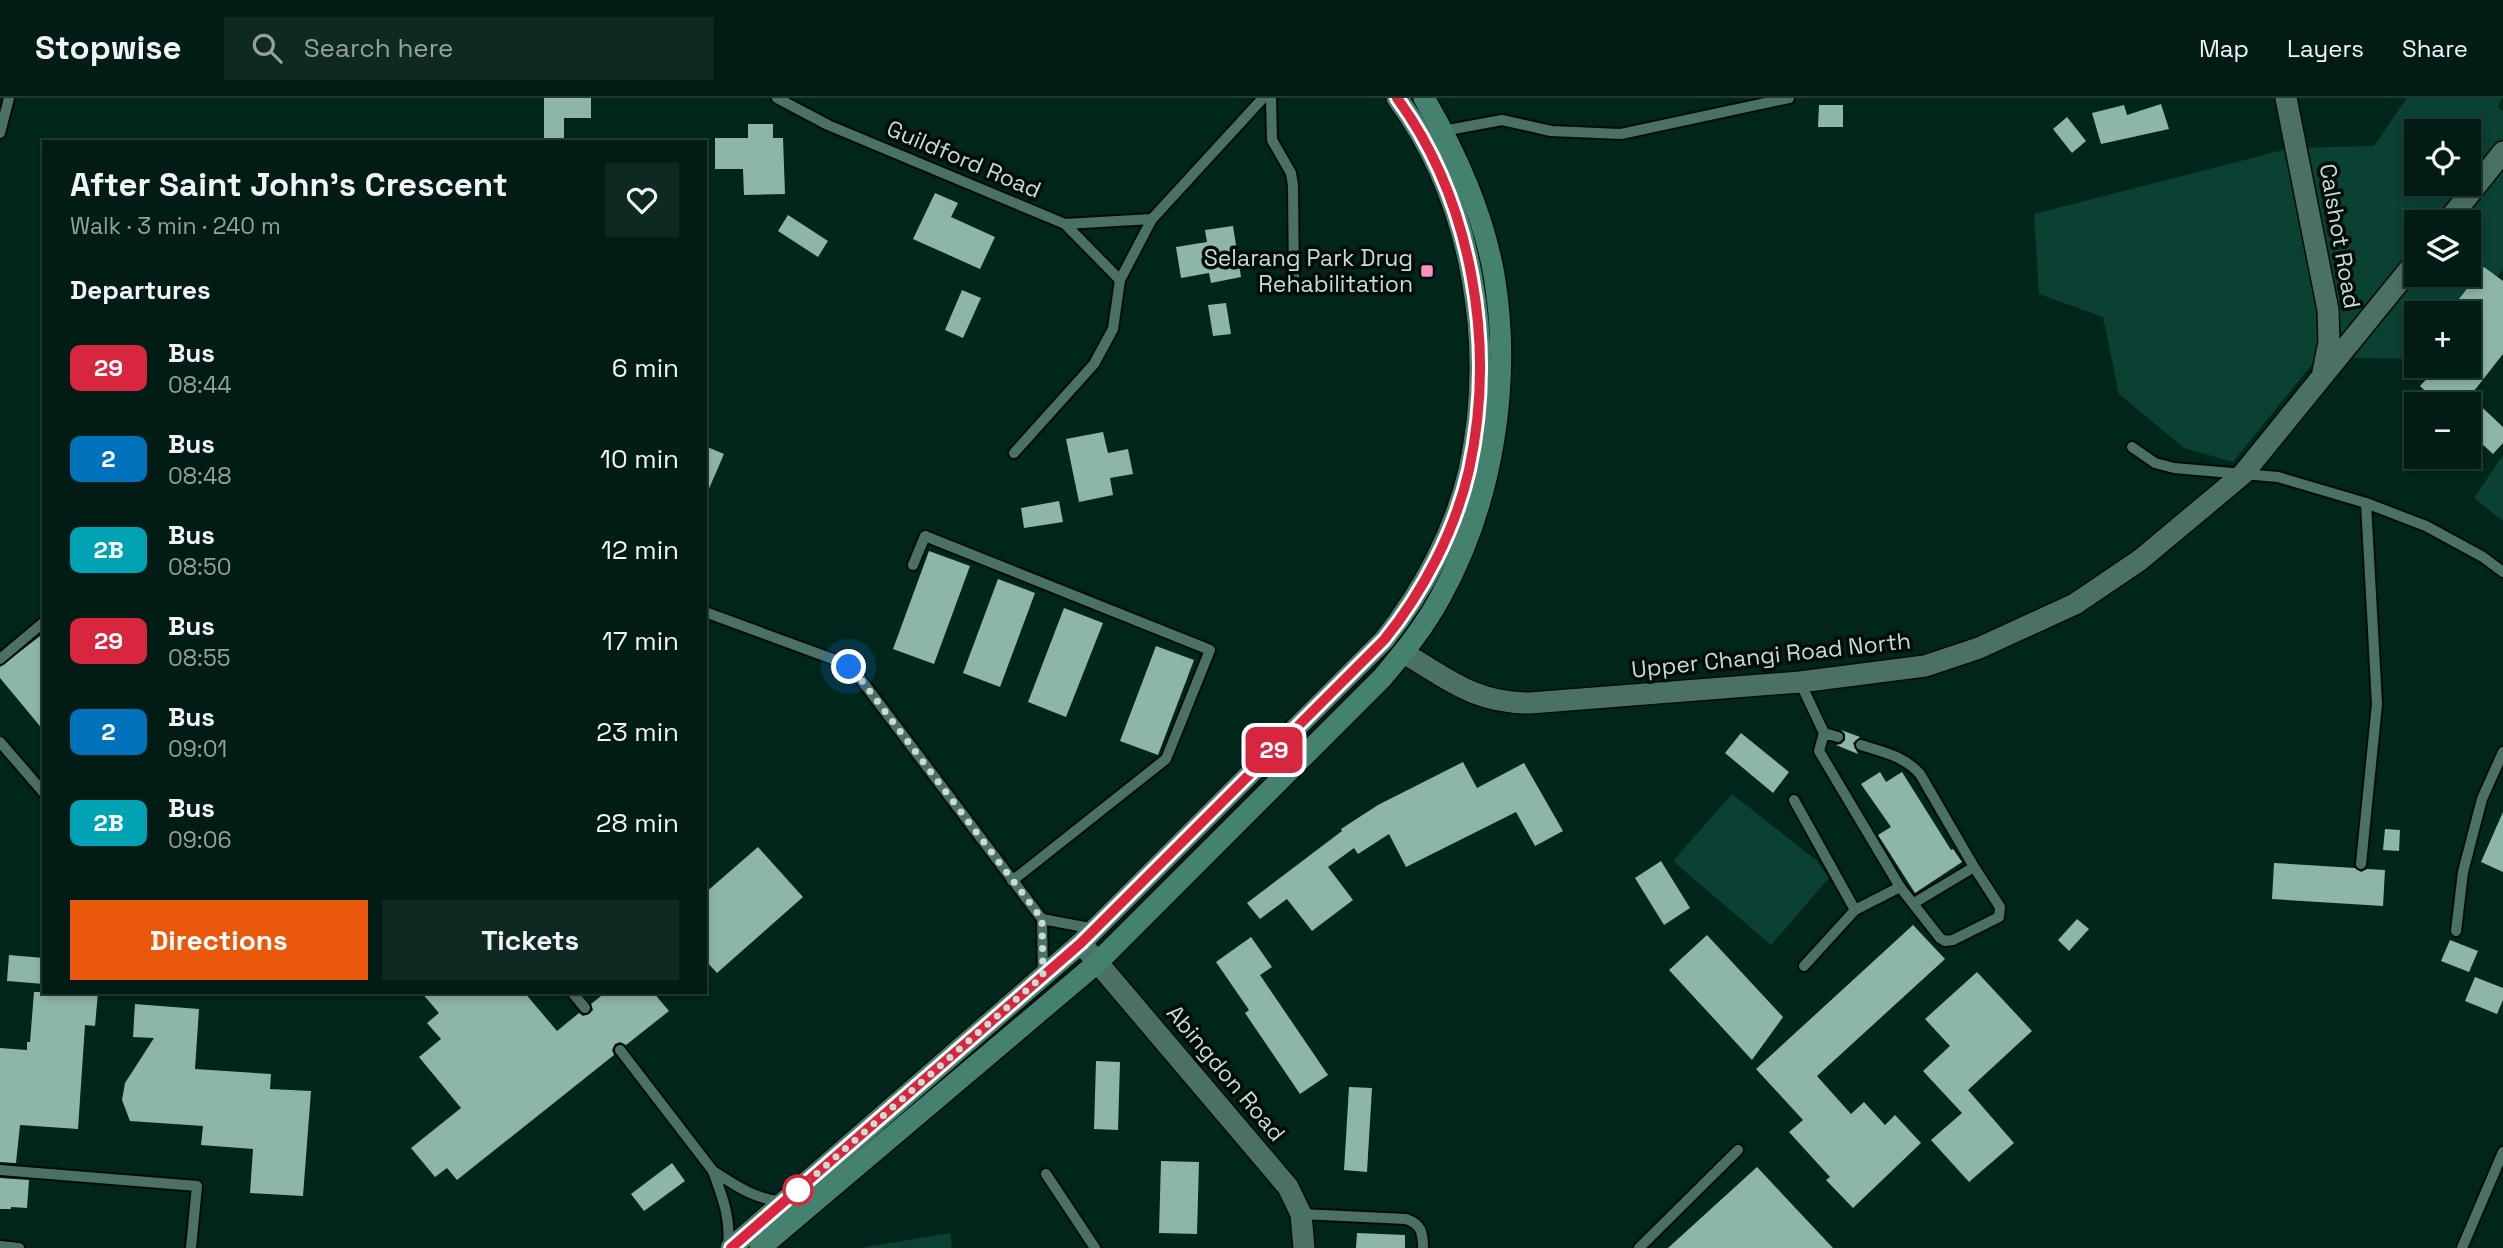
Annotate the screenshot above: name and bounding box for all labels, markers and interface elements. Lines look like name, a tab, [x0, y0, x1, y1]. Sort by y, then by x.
search box	[224, 17, 714, 80]
text: Stopwise	[35, 27, 182, 69]
icon: search	[248, 29, 286, 67]
text: Search here	[304, 31, 453, 65]
text: Map	[2199, 33, 2249, 64]
text: Layers	[2287, 33, 2364, 64]
text: Share	[2402, 33, 2468, 64]
street label: Guildford Road	[882, 113, 1046, 205]
map controls	[2404, 119, 2481, 469]
button: locate	[2404, 119, 2481, 196]
street label: Calshot Road	[2313, 161, 2367, 311]
button: heart	[605, 163, 679, 237]
text: After Saint John's Crescent	[70, 164, 508, 206]
button: layers	[2404, 210, 2481, 287]
text: Walk · 3 min · 240 m	[70, 211, 281, 241]
place label: Selarang Park Drug Rehabilitation	[1204, 243, 1413, 299]
marker: Selarang Park Drug Rehabilitation	[1419, 263, 1435, 279]
text: Departures	[70, 273, 211, 307]
button: +	[2404, 301, 2481, 378]
text: Bus	[168, 336, 215, 370]
text: 6 min	[612, 351, 679, 385]
text: 29	[94, 352, 123, 383]
text: 08:44	[168, 370, 232, 400]
button: −	[2404, 392, 2481, 469]
text: Bus	[168, 427, 215, 461]
text: 10 min	[600, 442, 679, 476]
text: 2	[101, 443, 116, 474]
text: 08:48	[168, 461, 232, 491]
text: Bus	[168, 518, 215, 552]
text: 12 min	[601, 533, 679, 567]
text: 2B	[93, 534, 124, 565]
text: 08:50	[168, 552, 231, 582]
text: Bus	[168, 609, 215, 643]
text: 17 min	[602, 624, 679, 658]
text: 29	[94, 625, 123, 656]
street label: Upper Changi Road North	[1630, 625, 1912, 685]
text: 08:55	[168, 643, 230, 673]
your location	[831, 649, 866, 684]
text: Bus	[168, 700, 215, 734]
text: 23 min	[596, 715, 679, 749]
text: 2	[101, 716, 116, 747]
line badge: 29	[1242, 727, 1306, 773]
text: 09:01	[168, 734, 227, 764]
text: 29	[1260, 734, 1289, 765]
text: Bus	[168, 791, 215, 825]
text: 28 min	[596, 806, 679, 840]
text: 2B	[93, 807, 124, 838]
text: 09:06	[168, 825, 231, 855]
button: Directions	[70, 900, 368, 980]
button: Tickets	[382, 900, 679, 980]
street label: Abingdon Road	[1160, 999, 1292, 1147]
unlabelled marker	[783, 1175, 813, 1205]

